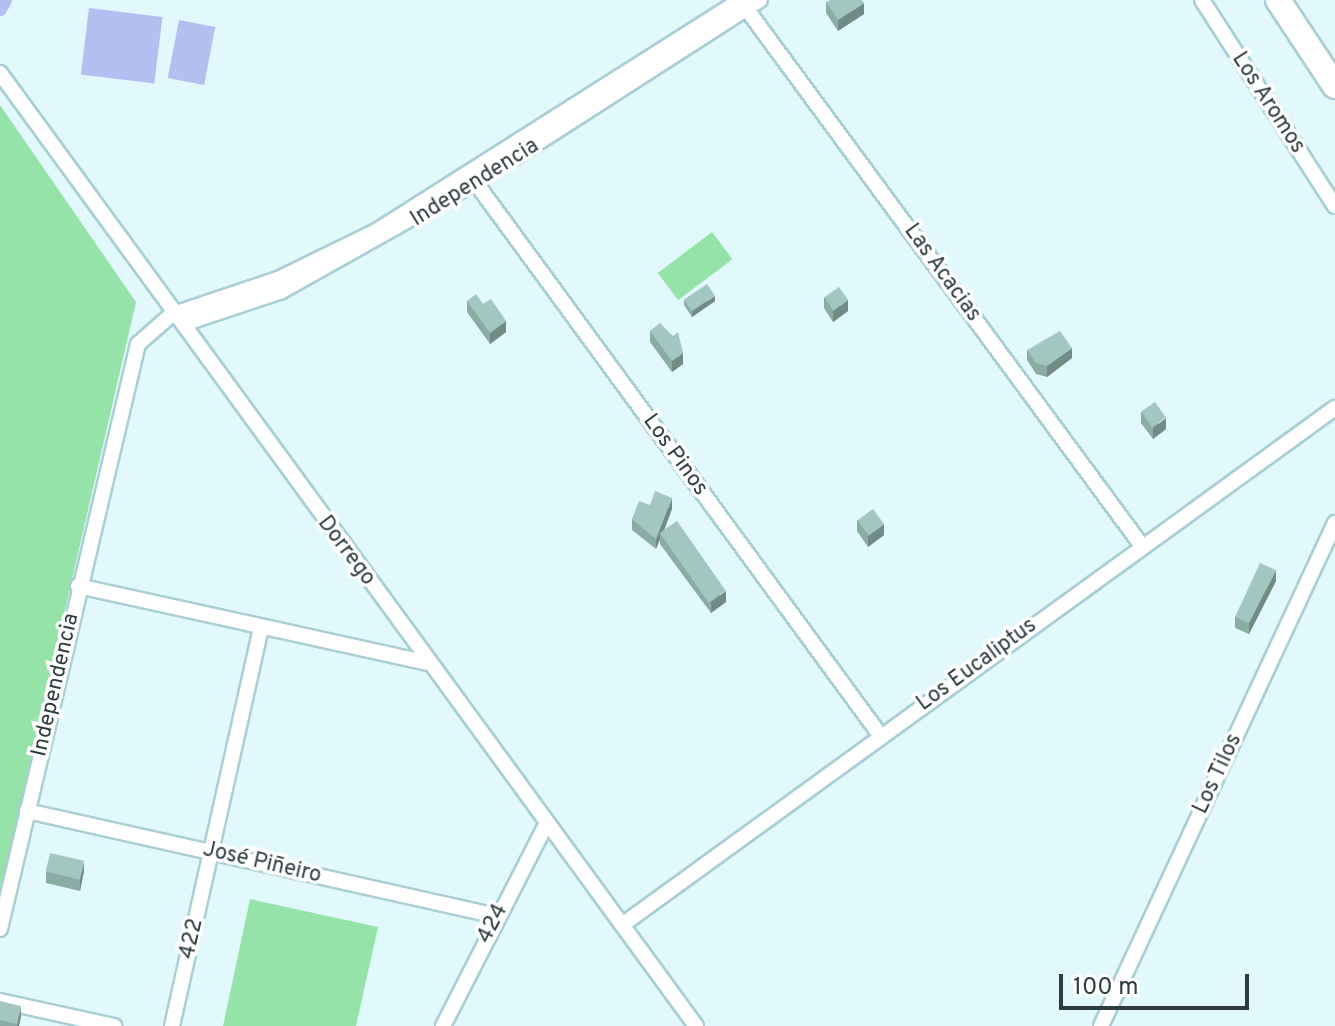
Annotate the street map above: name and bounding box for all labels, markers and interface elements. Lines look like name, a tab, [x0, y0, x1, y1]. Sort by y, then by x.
street label: Los Aromos	[1225, 47, 1311, 159]
street label: Independencia	[406, 133, 544, 233]
street label: Las Acacias	[897, 219, 987, 327]
street label: Los Pinos	[637, 409, 713, 501]
street label: Dorrego	[311, 511, 381, 591]
street label: Independencia	[27, 611, 85, 759]
street label: Los Eucaliptus	[912, 613, 1042, 717]
street label: Los Tilos	[1188, 729, 1248, 819]
street label: José Piñeiro	[200, 837, 324, 889]
street label: 424	[472, 900, 514, 948]
street label: 422	[175, 916, 209, 962]
scale bar	[1063, 958, 1253, 1008]
text: 100 m	[1073, 973, 1139, 1003]

